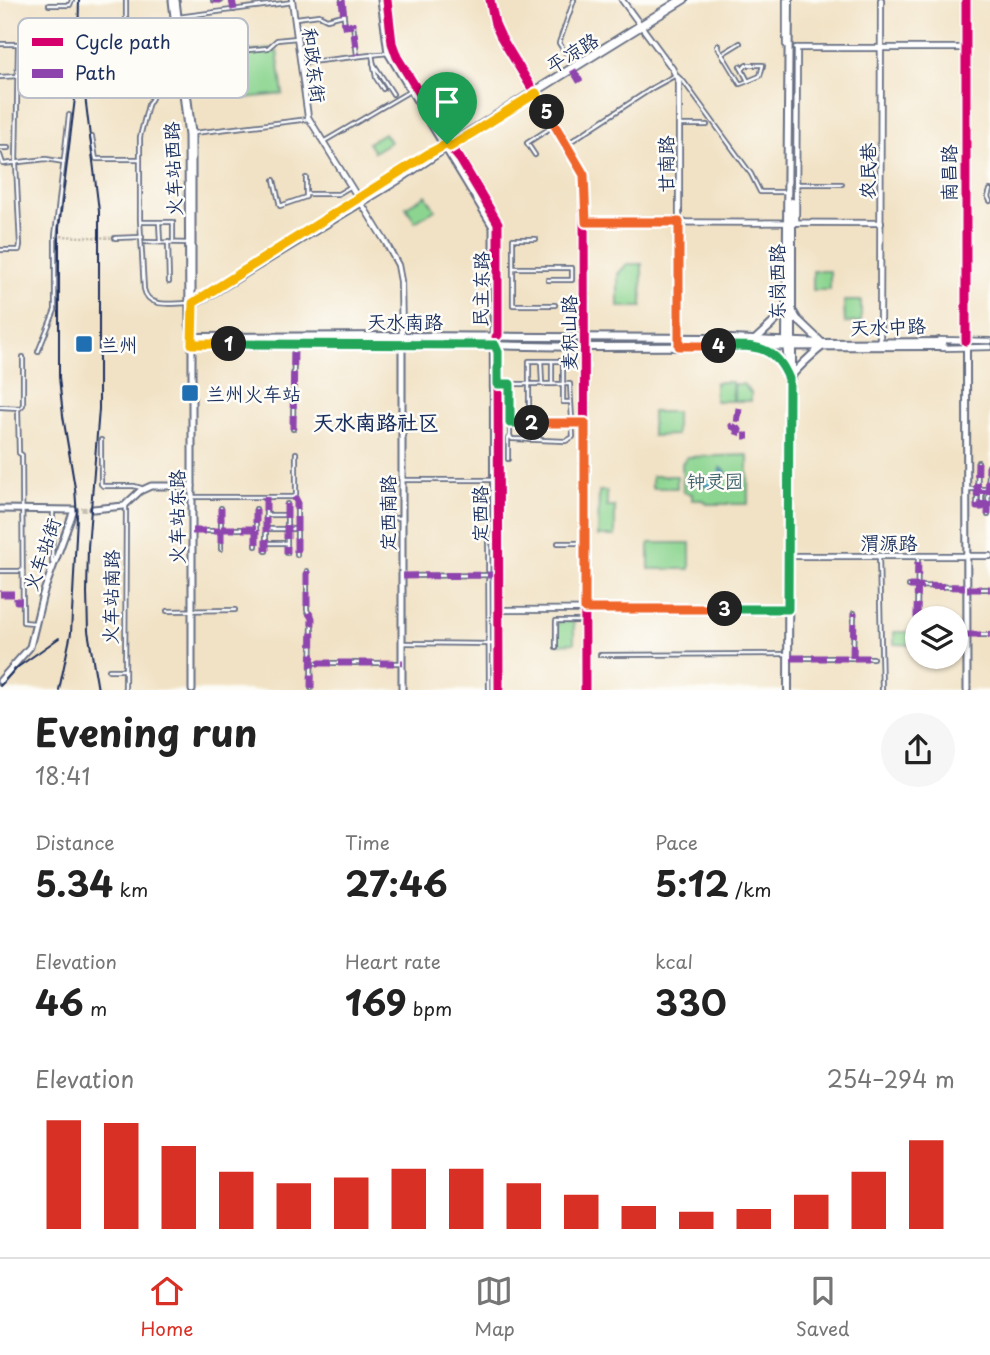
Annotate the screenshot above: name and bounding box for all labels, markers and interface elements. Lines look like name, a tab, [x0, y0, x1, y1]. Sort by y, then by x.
legend	[18, 18, 248, 98]
street label: 平凉路	[540, 25, 604, 79]
street label: 和政东街	[296, 26, 334, 104]
text: Cycle path	[75, 27, 171, 55]
text: Path	[75, 58, 116, 86]
pin	[417, 72, 477, 144]
icon: arrive	[428, 83, 466, 121]
pin: 5	[530, 94, 564, 130]
text: 5	[540, 97, 553, 125]
street label: 火车站西路	[156, 121, 188, 217]
street label: 甘南路	[651, 135, 679, 193]
street label: 农民巷	[853, 142, 881, 200]
street label: 南昌路	[934, 144, 962, 202]
street label: 东岗西路	[762, 244, 790, 320]
street label: 民主东路	[465, 251, 495, 327]
street label: 麦积山路	[554, 295, 582, 371]
street label: 天水南路	[367, 307, 443, 335]
street label: 天水中路	[850, 311, 926, 341]
pin: 1	[212, 326, 246, 362]
pin: 4	[702, 328, 736, 364]
text: 1	[224, 329, 233, 357]
place label: 兰州	[100, 330, 138, 358]
text: 4	[712, 331, 725, 359]
marker: 兰州	[74, 334, 94, 354]
place label: 兰州火车站	[206, 379, 301, 407]
marker: 兰州火车站	[180, 383, 200, 403]
district label: 天水南路社区	[313, 405, 439, 437]
pin: 2	[514, 406, 550, 440]
text: 2	[525, 408, 538, 436]
park label: 钟灵园	[686, 466, 744, 494]
street label: 火车站东路	[162, 469, 190, 565]
street label: 定西南路	[373, 475, 401, 551]
street label: 定西路	[465, 485, 493, 543]
street label: 火车站街	[15, 514, 67, 594]
street label: 渭源路	[860, 528, 918, 556]
street label: 火车站南路	[95, 549, 125, 645]
pin: 3	[708, 592, 742, 626]
text: 3	[718, 594, 731, 622]
map controls	[905, 606, 968, 669]
button: layers	[905, 606, 968, 669]
text: Evening run	[35, 703, 257, 760]
button: share	[881, 713, 955, 787]
text: 18:41	[35, 758, 90, 793]
text: Distance	[35, 828, 115, 856]
text: Time	[345, 828, 390, 856]
text: Pace	[655, 828, 698, 856]
text: 5.34	[35, 856, 113, 909]
text: 27:46	[345, 856, 448, 909]
text: 5:12	[655, 856, 729, 909]
text: km	[113, 875, 148, 903]
text: /km	[729, 875, 771, 903]
text: Elevation	[35, 947, 117, 975]
text: Heart rate	[345, 947, 441, 975]
text: kcal	[655, 947, 693, 975]
text: 46	[35, 975, 84, 1028]
text: 169	[345, 975, 407, 1028]
text: 330	[655, 975, 727, 1028]
text: m	[84, 994, 107, 1022]
text: bpm	[407, 994, 452, 1022]
text: Elevation	[35, 1061, 134, 1096]
text: 254–294 m	[827, 1061, 955, 1096]
tab: Home	[140, 1272, 193, 1342]
tab: Map	[474, 1272, 515, 1342]
tab: Saved	[796, 1272, 850, 1342]

